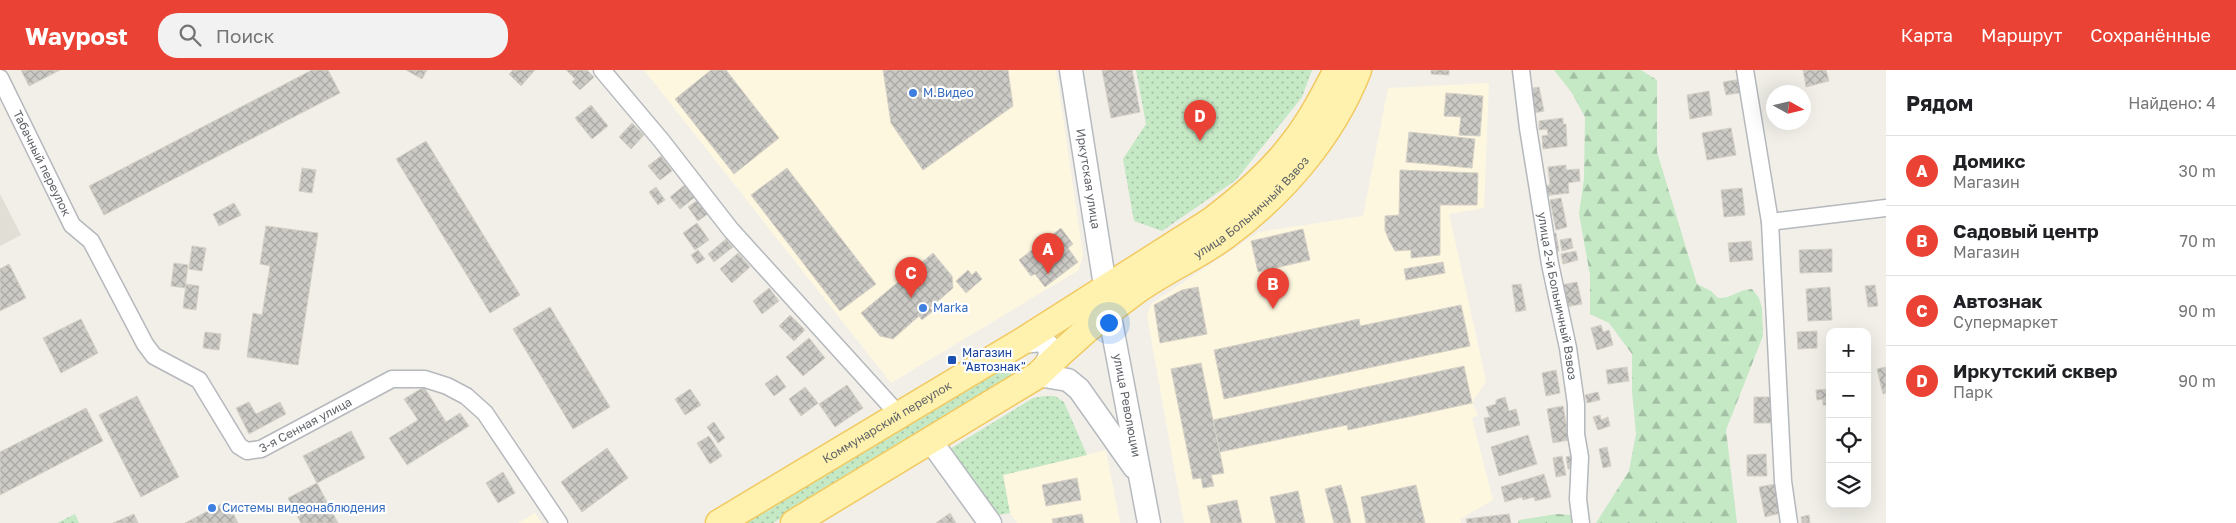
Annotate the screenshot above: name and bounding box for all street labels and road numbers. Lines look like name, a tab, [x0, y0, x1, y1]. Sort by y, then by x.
street label: Табачный переулок	[10, 108, 75, 219]
street label: Иркутская улица	[1073, 127, 1104, 230]
street label: улица Больничный Взвоз	[1191, 153, 1312, 261]
street label: улица 2-й Больничный Взвоз	[1535, 211, 1580, 381]
street label: улица Революции	[1110, 352, 1144, 458]
street label: Коммунарский переулок	[820, 377, 954, 466]
street label: 3-я Сенная улица	[256, 394, 354, 456]

